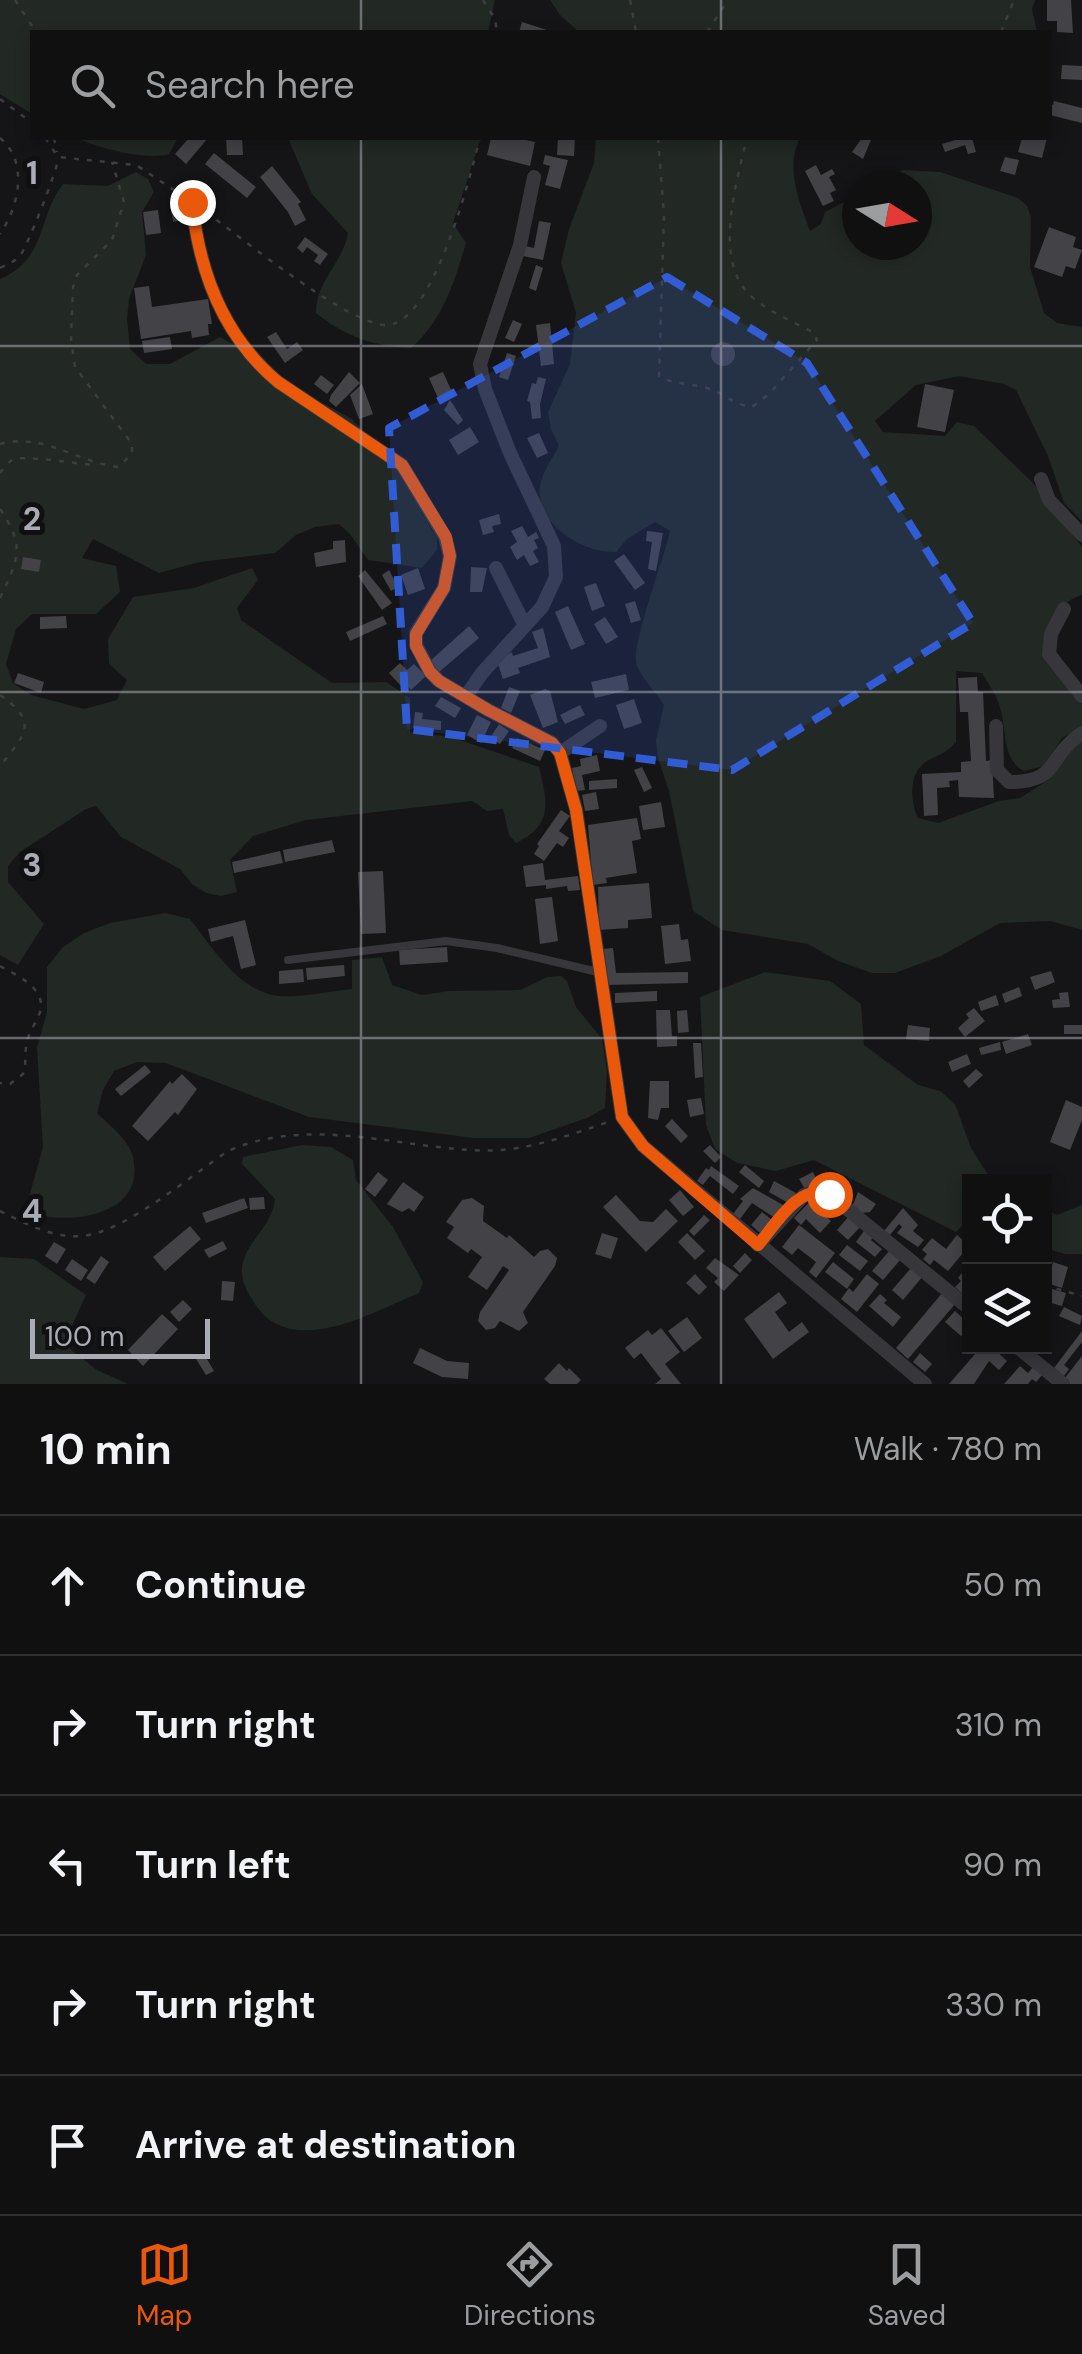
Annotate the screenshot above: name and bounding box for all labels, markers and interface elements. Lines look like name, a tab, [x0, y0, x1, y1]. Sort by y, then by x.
search box	[30, 30, 1052, 140]
icon: search	[65, 58, 120, 113]
text: Search here	[145, 60, 355, 110]
text: 1	[26, 152, 38, 194]
north arrow	[842, 170, 932, 260]
route end	[170, 180, 216, 226]
text: 2	[23, 498, 41, 540]
text: 3	[22, 844, 42, 886]
route start	[807, 1172, 853, 1218]
map controls	[962, 1174, 1052, 1354]
button: locate	[962, 1174, 1052, 1264]
text: 4	[22, 1190, 42, 1232]
button: layers	[962, 1264, 1052, 1354]
scale bar	[30, 1314, 210, 1358]
text: 100 m	[45, 1318, 124, 1355]
text: 10 min	[40, 1422, 172, 1477]
text: Walk · 780 m	[854, 1428, 1042, 1470]
icon: ahead	[40, 1558, 95, 1613]
text: Continue	[135, 1560, 306, 1610]
text: 50 m	[964, 1564, 1042, 1606]
icon: right	[40, 1698, 95, 1753]
text: Turn right	[135, 1700, 316, 1750]
text: 310 m	[955, 1704, 1042, 1746]
icon: left	[40, 1838, 95, 1893]
text: Turn left	[135, 1840, 291, 1890]
text: 90 m	[963, 1844, 1042, 1886]
icon: right	[40, 1978, 95, 2033]
text: Turn right	[135, 1980, 316, 2030]
text: 330 m	[945, 1984, 1042, 2026]
icon: arrive	[40, 2118, 95, 2173]
text: Arrive at destination	[135, 2120, 517, 2170]
tab: Map	[136, 2237, 192, 2334]
tab: Directions	[464, 2237, 596, 2334]
tab: Saved	[868, 2237, 946, 2334]

